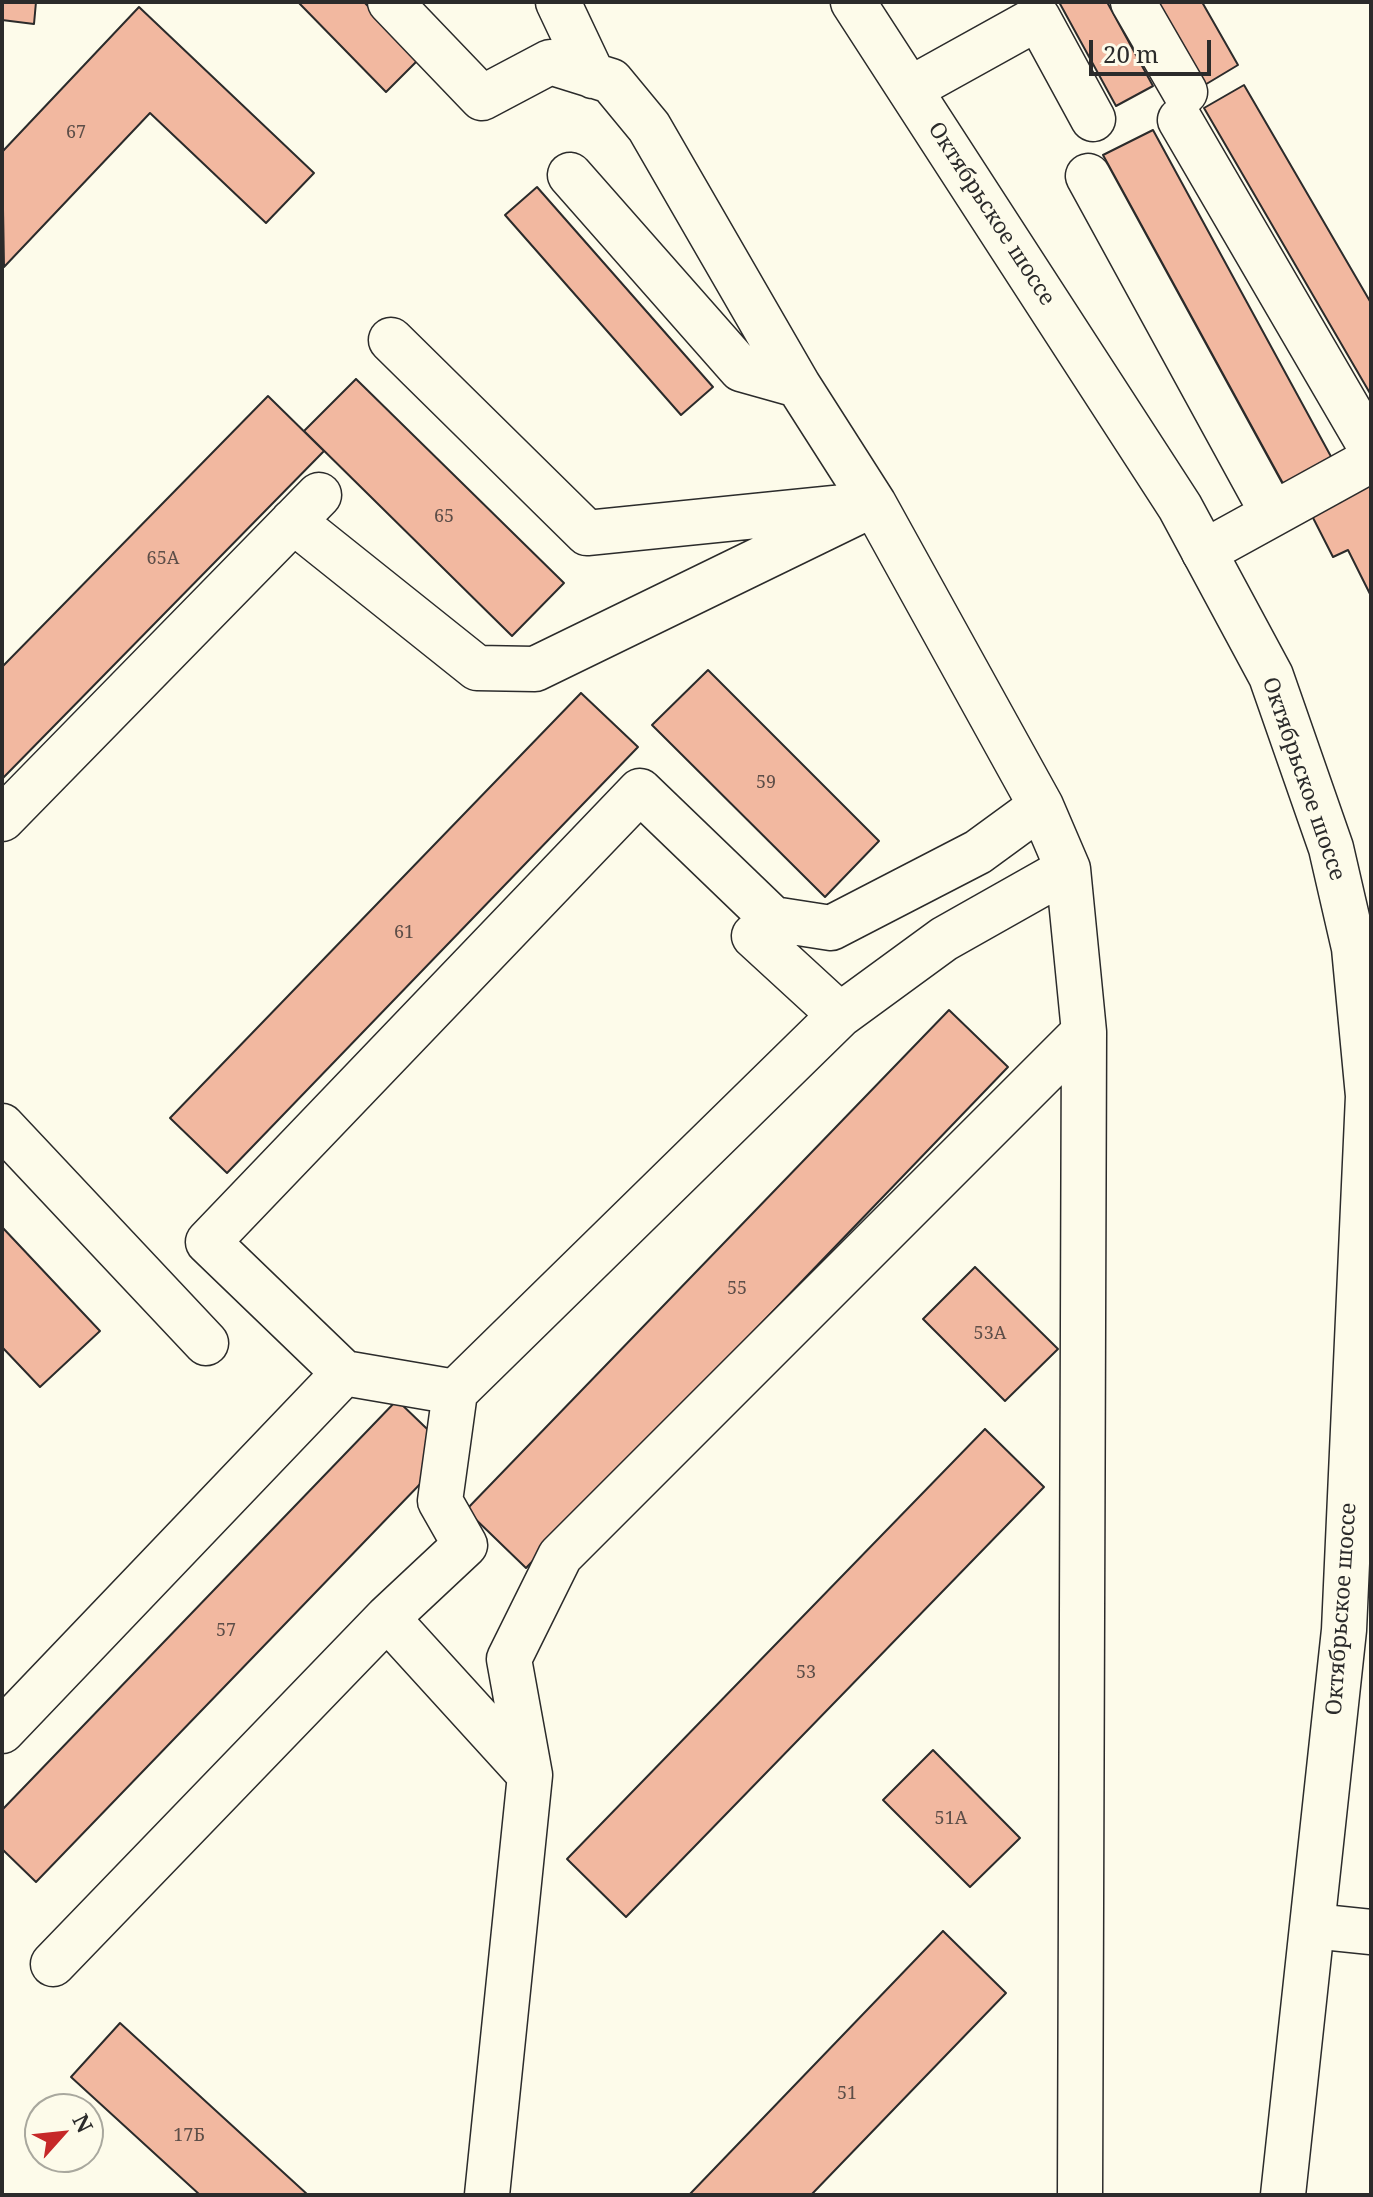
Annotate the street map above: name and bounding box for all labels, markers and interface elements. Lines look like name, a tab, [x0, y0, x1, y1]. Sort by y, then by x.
scale bar	[1093, 24, 1215, 74]
text: 20 m	[1103, 37, 1159, 70]
street label: Октябрьское шоссе	[922, 117, 1060, 311]
house number: 67	[66, 122, 86, 144]
house number: 65	[434, 506, 454, 528]
house number: 65А	[147, 548, 179, 570]
street label: Октябрьское шоссе	[1256, 674, 1350, 884]
house number: 59	[756, 772, 776, 794]
house number: 61	[394, 922, 414, 944]
house number: 55	[727, 1278, 747, 1300]
house number: 53А	[974, 1323, 1006, 1345]
street label: Октябрьское шоссе	[1321, 1502, 1363, 1716]
house number: 57	[216, 1620, 236, 1642]
house number: 53	[796, 1662, 816, 1684]
house number: 51А	[935, 1808, 967, 1830]
house number: 51	[837, 2083, 857, 2105]
north arrow	[24, 2093, 104, 2173]
text: N	[66, 2108, 101, 2138]
house number: 17Б	[173, 2125, 205, 2147]

